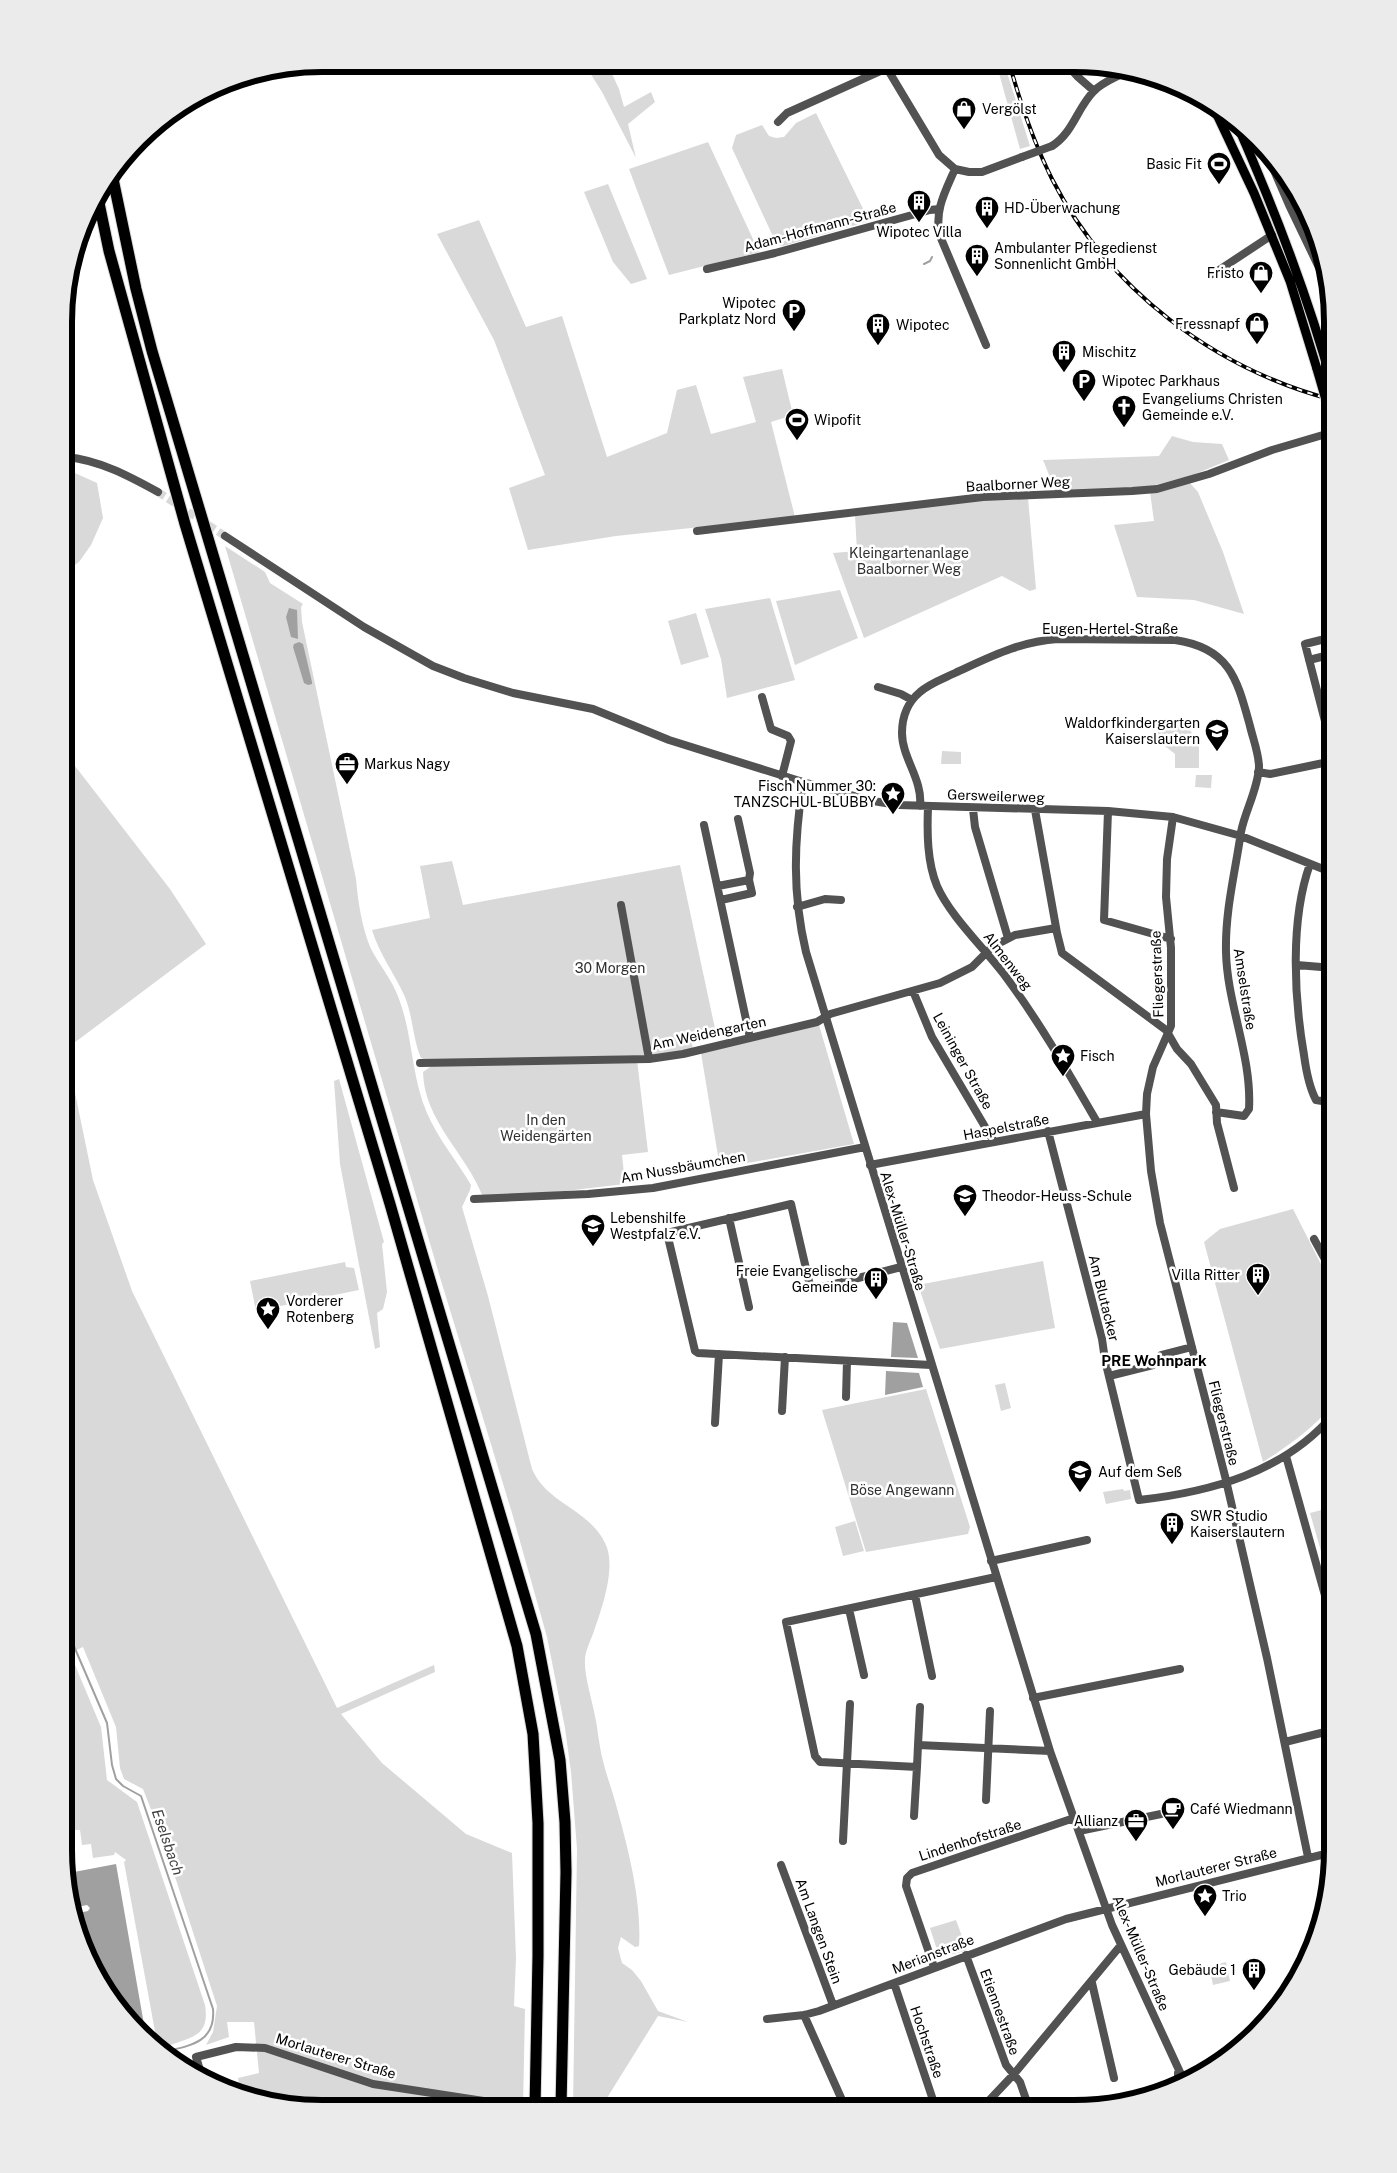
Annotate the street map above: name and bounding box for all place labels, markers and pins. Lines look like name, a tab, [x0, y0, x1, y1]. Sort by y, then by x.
shop icon: Vergölst	[951, 96, 977, 130]
place label: Vergölst	[982, 101, 1037, 117]
sports icon: Basic Fit	[1206, 151, 1232, 185]
place label: Basic Fit	[1146, 156, 1202, 172]
building icon: Wipotec Villa	[906, 189, 932, 223]
building icon: HD-Überwachung	[974, 195, 1000, 229]
place label: HD-Überwachung	[1004, 198, 1121, 216]
place label: Wipotec Villa	[876, 224, 962, 240]
place label: Ambulanter Pflegedienst Sonnenlicht GmbH	[994, 240, 1157, 272]
building icon: Ambulanter Pflegedienst Sonnenlicht GmbH	[964, 243, 990, 277]
shop icon: Fristo	[1248, 260, 1274, 294]
place label: Fristo	[1207, 265, 1244, 281]
place label: Wipotec Parkplatz Nord	[679, 295, 776, 327]
parking icon: Wipotec Parkplatz Nord	[781, 298, 807, 332]
shop icon: Fressnapf	[1244, 311, 1270, 345]
building icon: Wipotec	[865, 312, 891, 346]
place label: Fressnapf	[1175, 316, 1240, 332]
place label: Wipotec	[896, 317, 950, 333]
building icon: Mischitz	[1051, 339, 1077, 373]
place label: Mischitz	[1082, 344, 1136, 360]
parking icon: Wipotec Parkhaus	[1071, 368, 1097, 402]
place label: Wipotec Parkhaus	[1102, 373, 1220, 389]
place label: Evangeliums Christen Gemeinde e.V.	[1142, 391, 1283, 423]
church icon: Evangeliums Christen Gemeinde e.V.	[1111, 394, 1137, 428]
sports icon: Wipofit	[784, 407, 810, 441]
place label: Wipofit	[814, 412, 861, 428]
place label: Waldorfkindergarten Kaiserslautern	[1064, 715, 1200, 747]
school or university icon: Waldorfkindergarten Kaiserslautern	[1204, 718, 1230, 752]
office icon: Markus Nagy	[334, 751, 360, 785]
place label: Markus Nagy	[364, 756, 451, 772]
place label: Fisch Nummer 30: TANZSCHUL-BLUBBY	[734, 778, 876, 810]
place icon: Fisch Nummer 30: TANZSCHUL-BLUBBY	[880, 781, 906, 815]
place icon: Fisch	[1050, 1043, 1076, 1077]
place label: Fisch	[1080, 1048, 1114, 1064]
school or university icon: Theodor-Heuss-Schule	[952, 1183, 978, 1217]
place label: Theodor-Heuss-Schule	[982, 1188, 1132, 1204]
place label: Lebenshilfe Westpfalz e.V.	[610, 1210, 701, 1242]
school or university icon: Lebenshilfe Westpfalz e.V.	[580, 1213, 606, 1247]
building icon: Villa Ritter	[1245, 1262, 1271, 1296]
place label: Freie Evangelische Gemeinde	[736, 1263, 858, 1295]
building icon: Freie Evangelische Gemeinde	[863, 1266, 889, 1300]
place label: Villa Ritter	[1171, 1267, 1240, 1283]
place label: Vorderer Rotenberg	[286, 1293, 355, 1325]
place icon: Vorderer Rotenberg	[255, 1296, 281, 1330]
school or university icon: Auf dem Seß	[1067, 1459, 1093, 1493]
place label: Auf dem Seß	[1098, 1464, 1182, 1480]
place label: SWR Studio Kaiserslautern	[1190, 1508, 1285, 1540]
building icon: SWR Studio Kaiserslautern	[1159, 1511, 1185, 1545]
cafe icon: Café Wiedmann	[1160, 1796, 1186, 1830]
place label: Café Wiedmann	[1190, 1801, 1293, 1817]
office icon: Allianz	[1123, 1808, 1149, 1842]
place label: Allianz	[1074, 1813, 1118, 1829]
place icon: Trio	[1192, 1883, 1218, 1917]
place label: Trio	[1222, 1888, 1247, 1904]
building icon: Gebäude 1	[1241, 1957, 1267, 1991]
place label: Gebäude 1	[1168, 1962, 1236, 1978]

